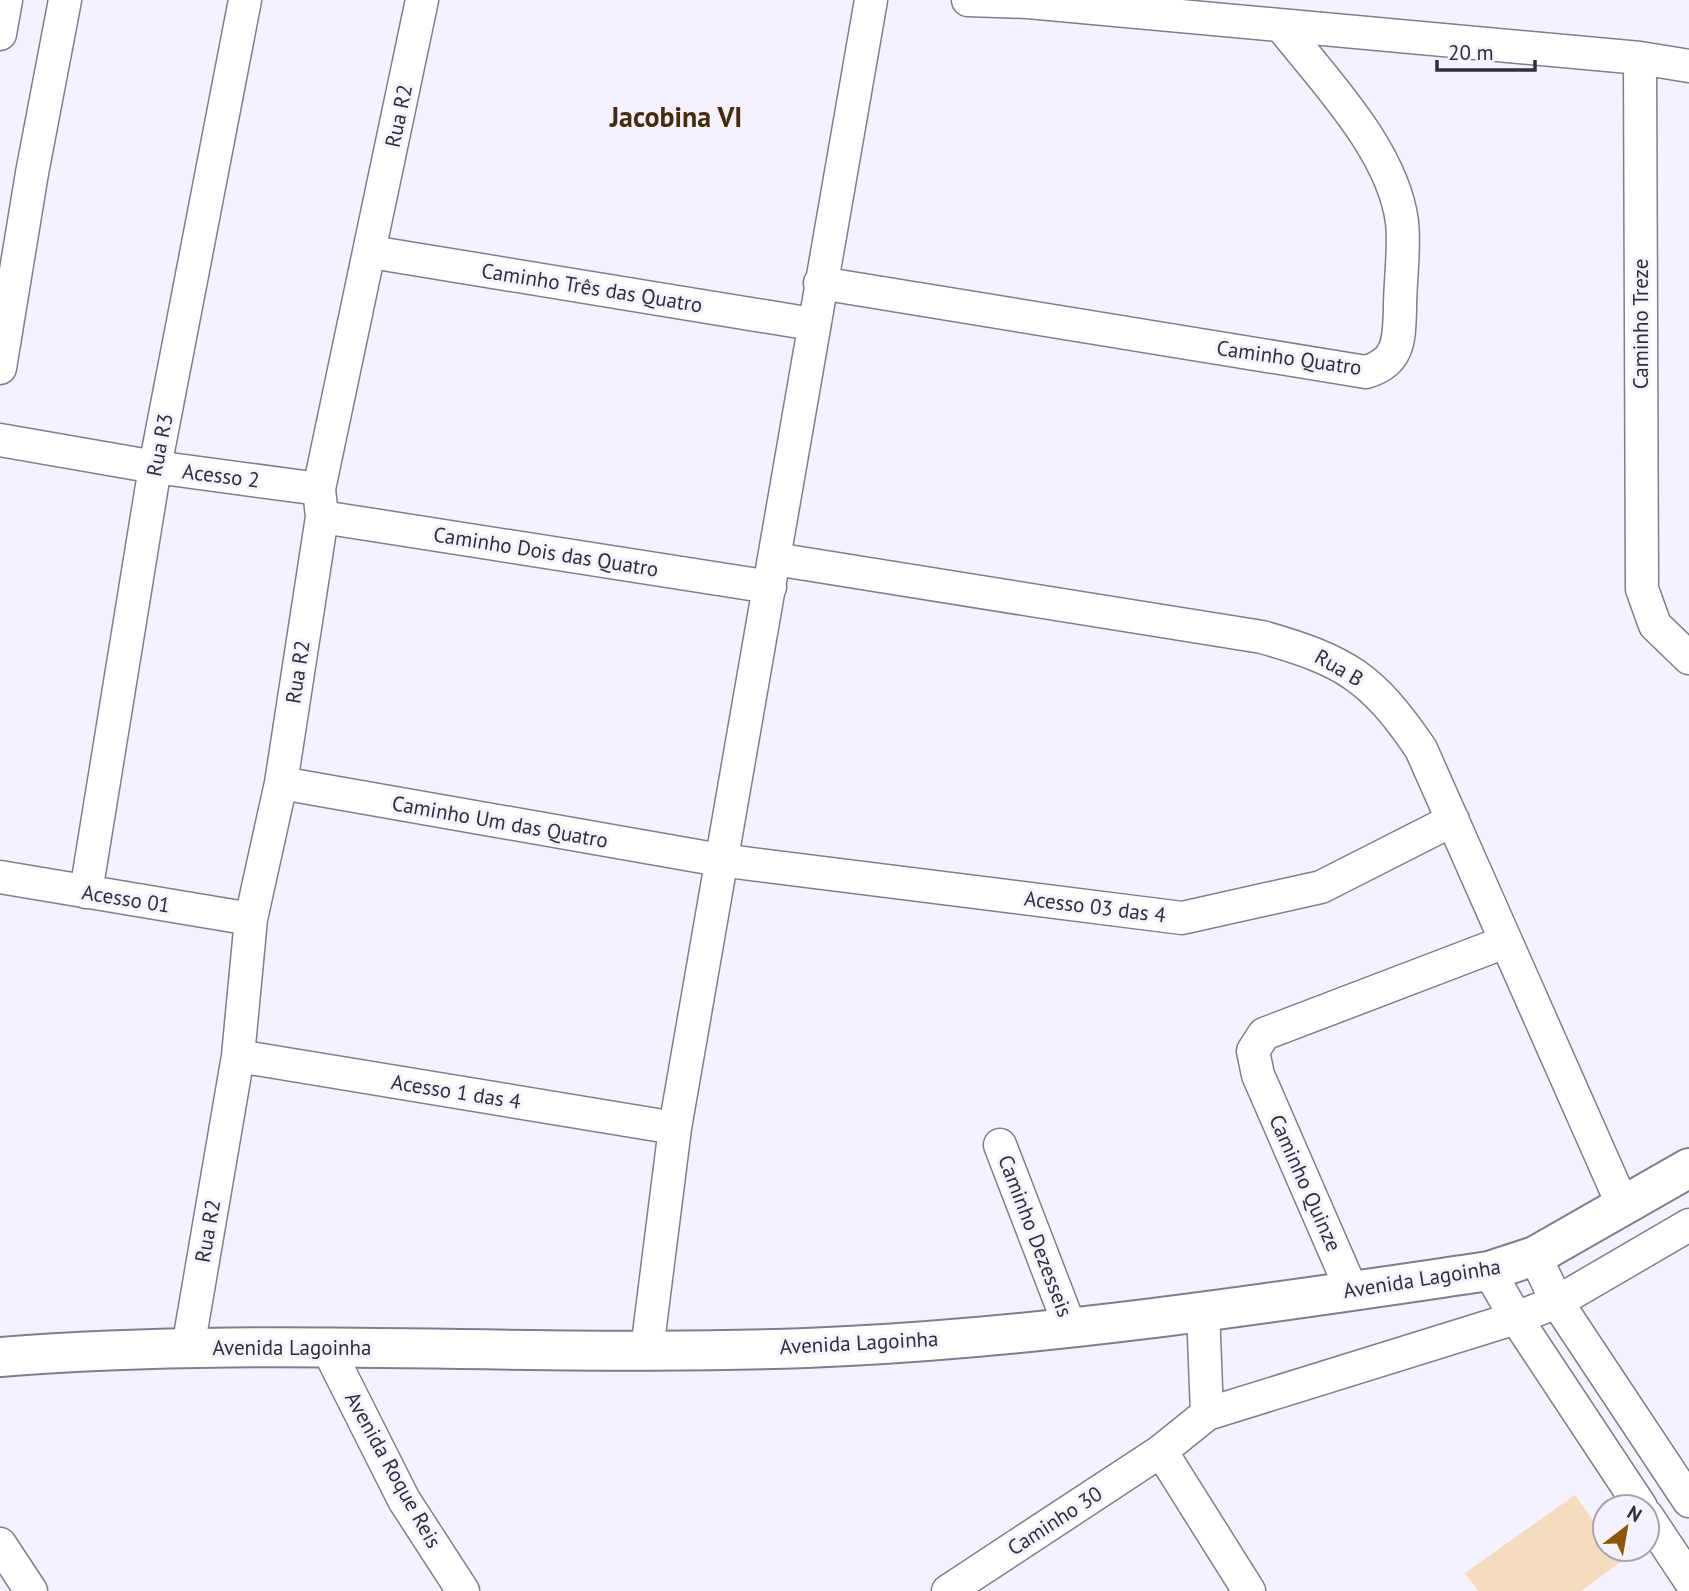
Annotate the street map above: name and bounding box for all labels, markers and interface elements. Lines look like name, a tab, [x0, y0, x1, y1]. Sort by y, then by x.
scale bar	[1437, 28, 1535, 72]
text: 20 m	[1448, 39, 1494, 66]
street label: Rua R2	[379, 82, 418, 150]
district label: Jacobina VI	[609, 98, 742, 135]
street label: Caminho Três das Quatro	[480, 257, 705, 318]
street label: Caminho Treze	[1627, 259, 1654, 389]
street label: Caminho Quatro	[1215, 334, 1363, 381]
street label: Rua R3	[140, 411, 179, 479]
street label: Acesso 2	[181, 457, 261, 494]
street label: Caminho Dois das Quatro	[432, 520, 661, 583]
street label: Rua R2	[279, 638, 316, 705]
street label: Rua B	[1310, 643, 1368, 692]
street label: Caminho Um das Quatro	[390, 789, 610, 854]
street label: Acesso 01	[80, 878, 172, 919]
street label: Acesso 03 das 4	[1023, 884, 1167, 929]
street label: Acesso 1 das 4	[389, 1068, 523, 1115]
street label: Caminho Quinze	[1263, 1110, 1348, 1255]
street label: Caminho Dezesseis	[992, 1151, 1079, 1321]
street label: Rua R2	[189, 1197, 226, 1265]
street label: Avenida Lagoinha	[1341, 1253, 1503, 1304]
street label: Avenida Lagoinha	[779, 1325, 939, 1360]
street label: Avenida Lagoinha	[213, 1334, 371, 1361]
street label: Avenida Roque Reis	[339, 1387, 448, 1553]
street label: Caminho 30	[1002, 1480, 1107, 1561]
north arrow	[1591, 1493, 1661, 1563]
text: N	[1623, 1500, 1646, 1527]

